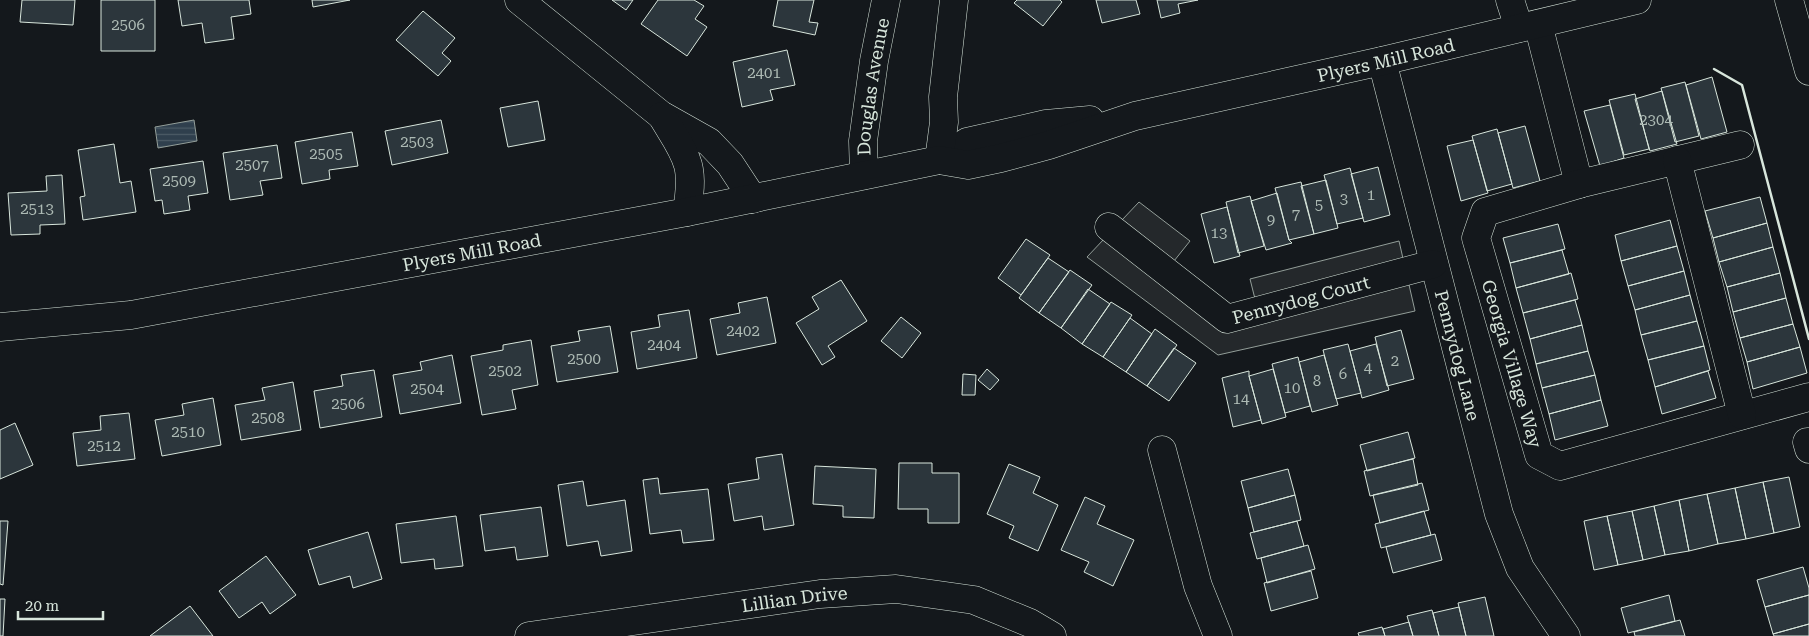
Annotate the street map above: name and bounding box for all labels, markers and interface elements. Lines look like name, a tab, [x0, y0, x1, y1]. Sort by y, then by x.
house number: 2506	[111, 16, 145, 34]
street label: Douglas Avenue	[852, 16, 893, 156]
street label: Plyers Mill Road	[1315, 33, 1457, 86]
house number: 2401	[747, 64, 781, 82]
house number: 2304	[1639, 111, 1673, 129]
house number: 2503	[400, 133, 434, 151]
house number: 2505	[309, 145, 343, 163]
house number: 2507	[235, 156, 269, 174]
house number: 2509	[162, 172, 196, 190]
house number: 1	[1367, 186, 1375, 204]
house number: 3	[1340, 190, 1348, 208]
house number: 5	[1315, 196, 1323, 214]
house number: 2513	[20, 200, 54, 218]
house number: 7	[1292, 205, 1300, 223]
house number: 9	[1267, 211, 1275, 229]
house number: 13	[1211, 224, 1227, 242]
street label: Plyers Mill Road	[401, 229, 543, 275]
street label: Pennydog Court	[1230, 271, 1372, 328]
street label: Georgia Village Way	[1478, 277, 1547, 450]
street label: Pennydog Lane	[1431, 288, 1485, 423]
house number: 2402	[726, 322, 760, 340]
house number: 2404	[647, 336, 681, 354]
house number: 2500	[567, 350, 601, 368]
house number: 2	[1391, 352, 1399, 370]
house number: 4	[1364, 359, 1373, 377]
house number: 2502	[488, 362, 522, 380]
house number: 6	[1339, 365, 1347, 383]
house number: 8	[1313, 372, 1321, 390]
house number: 10	[1284, 379, 1300, 397]
house number: 2504	[410, 380, 444, 398]
house number: 14	[1233, 390, 1250, 408]
house number: 2506	[331, 395, 365, 413]
house number: 2508	[251, 409, 285, 427]
house number: 2510	[171, 423, 205, 441]
house number: 2512	[87, 437, 121, 455]
street label: Lillian Drive	[740, 582, 848, 616]
scale bar	[18, 588, 102, 620]
text: 20 m	[25, 597, 60, 615]

